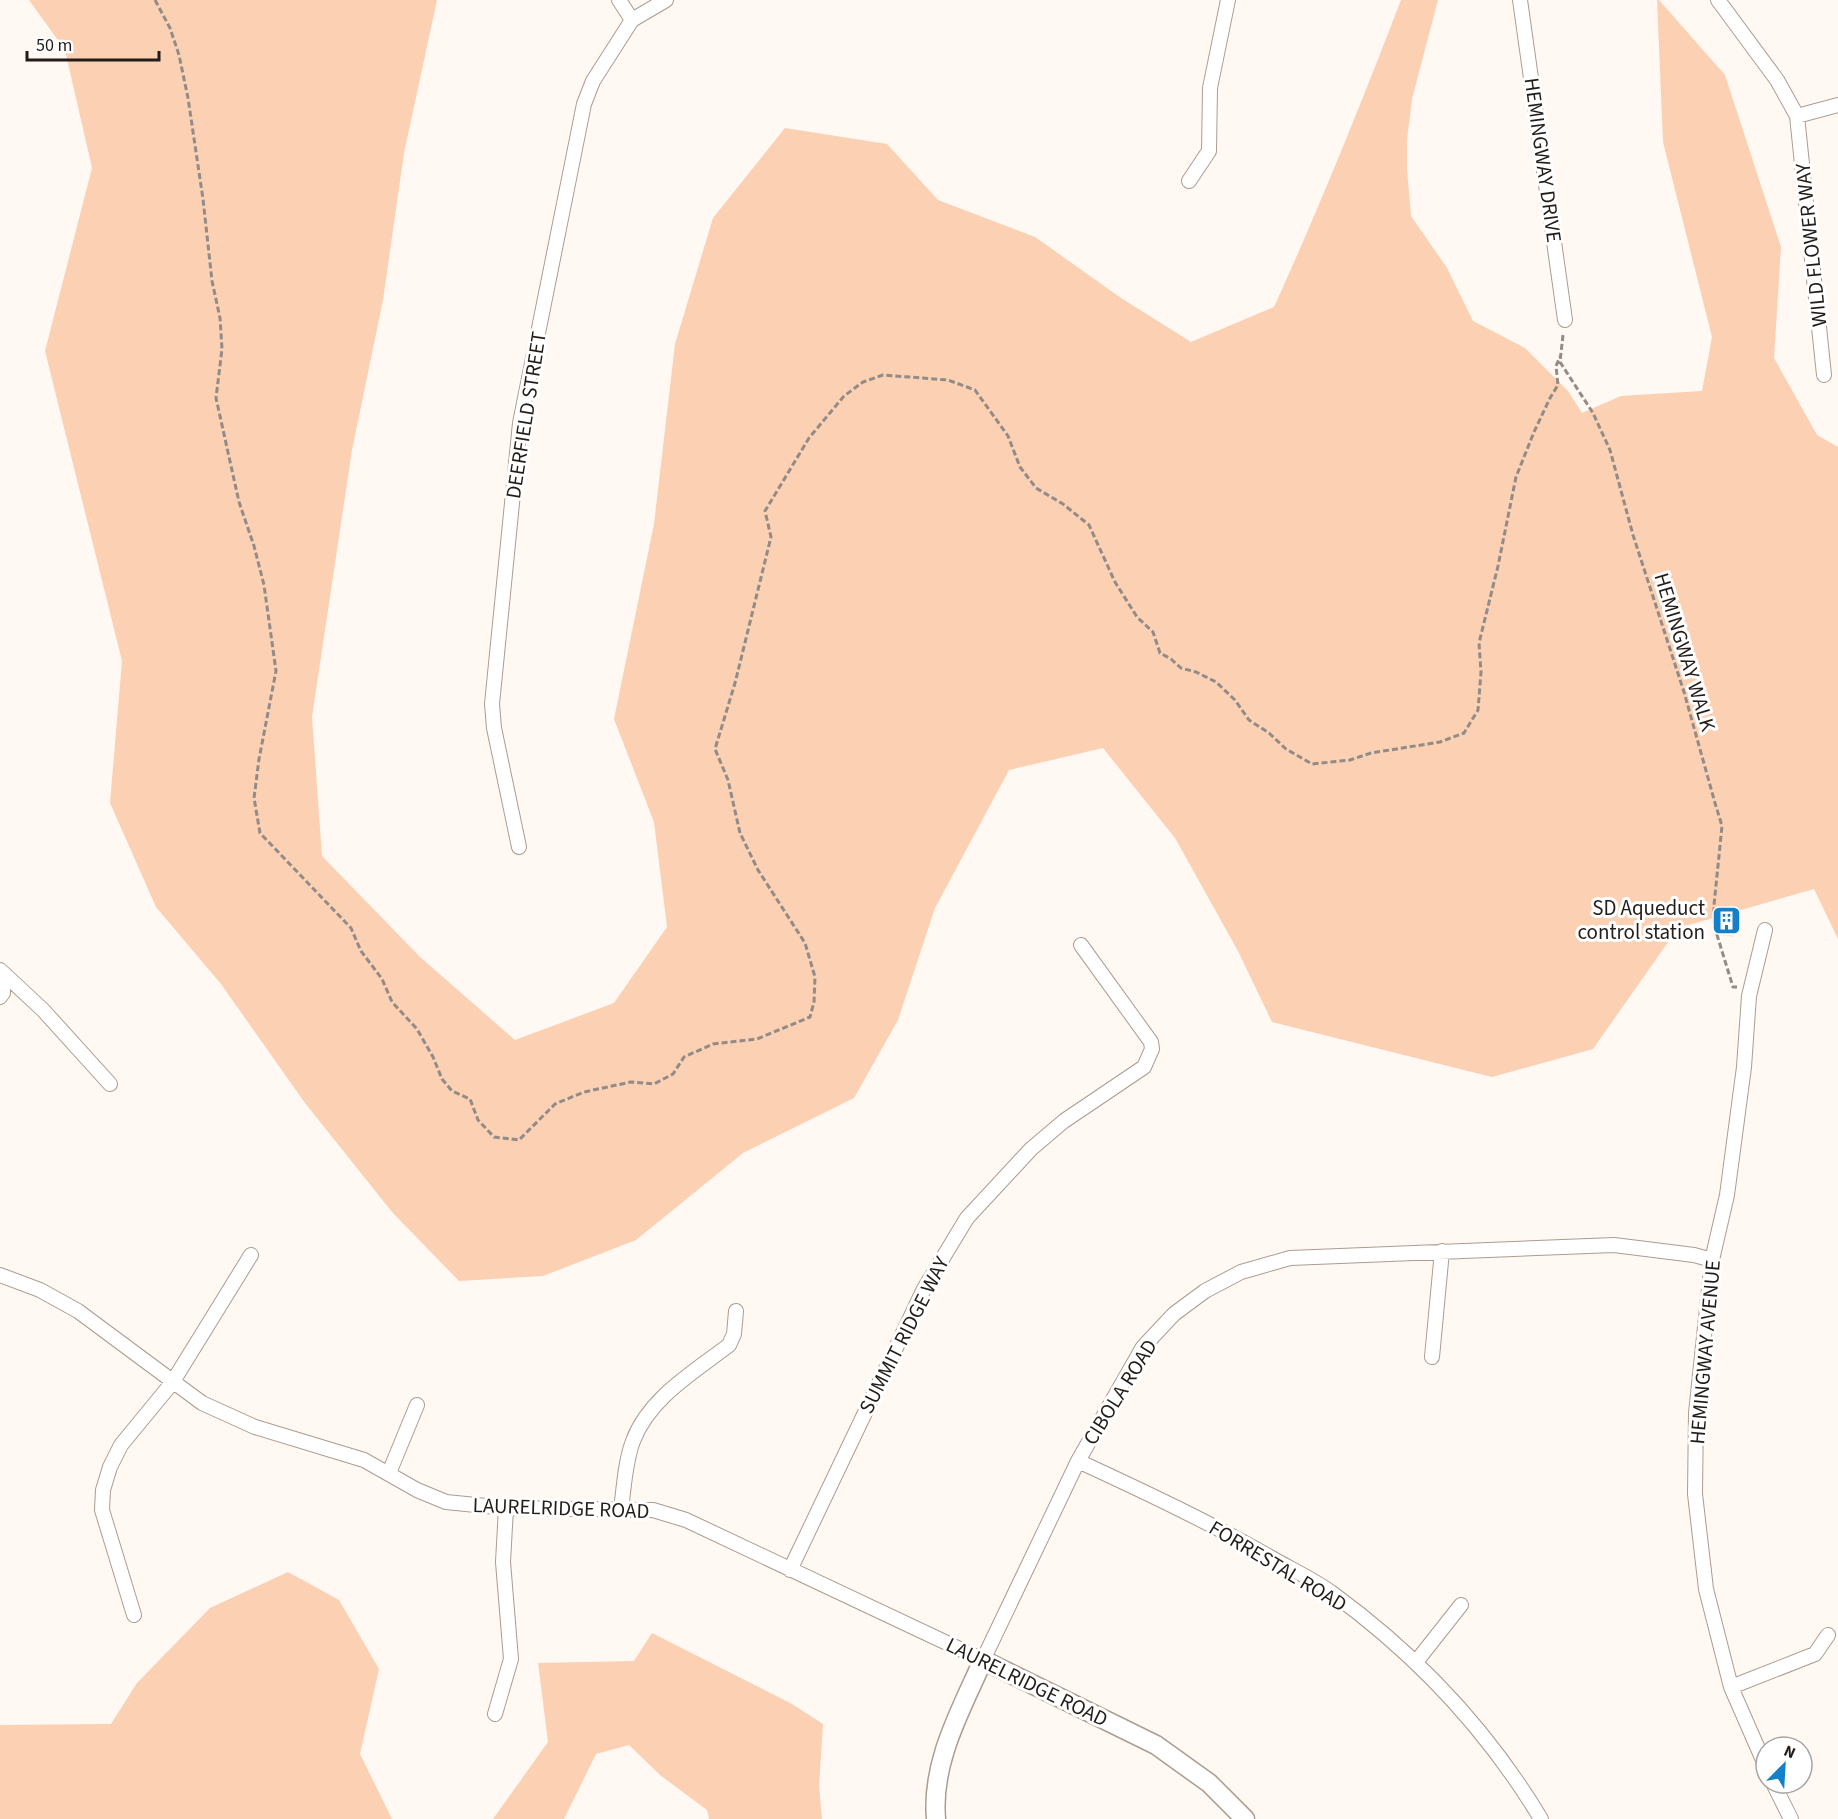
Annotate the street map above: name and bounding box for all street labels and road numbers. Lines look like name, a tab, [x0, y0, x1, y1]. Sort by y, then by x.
street label: HEMINGWAY DRIVE	[1517, 76, 1569, 244]
street label: WILD FLOWER WAY	[1787, 161, 1835, 328]
street label: DEERFIELD STREET	[498, 329, 554, 501]
street label: HEMINGWAY WALK	[1647, 569, 1724, 736]
street label: SUMMIT RIDGE WAY	[851, 1250, 957, 1419]
street label: HEMINGWAY AVENUE	[1682, 1259, 1728, 1445]
street label: CIBOLA ROAD	[1076, 1333, 1164, 1451]
street label: LAURELRIDGE ROAD	[472, 1490, 650, 1526]
street label: FORRESTAL ROAD	[1203, 1513, 1353, 1619]
street label: LAURELRIDGE ROAD	[941, 1630, 1113, 1734]

